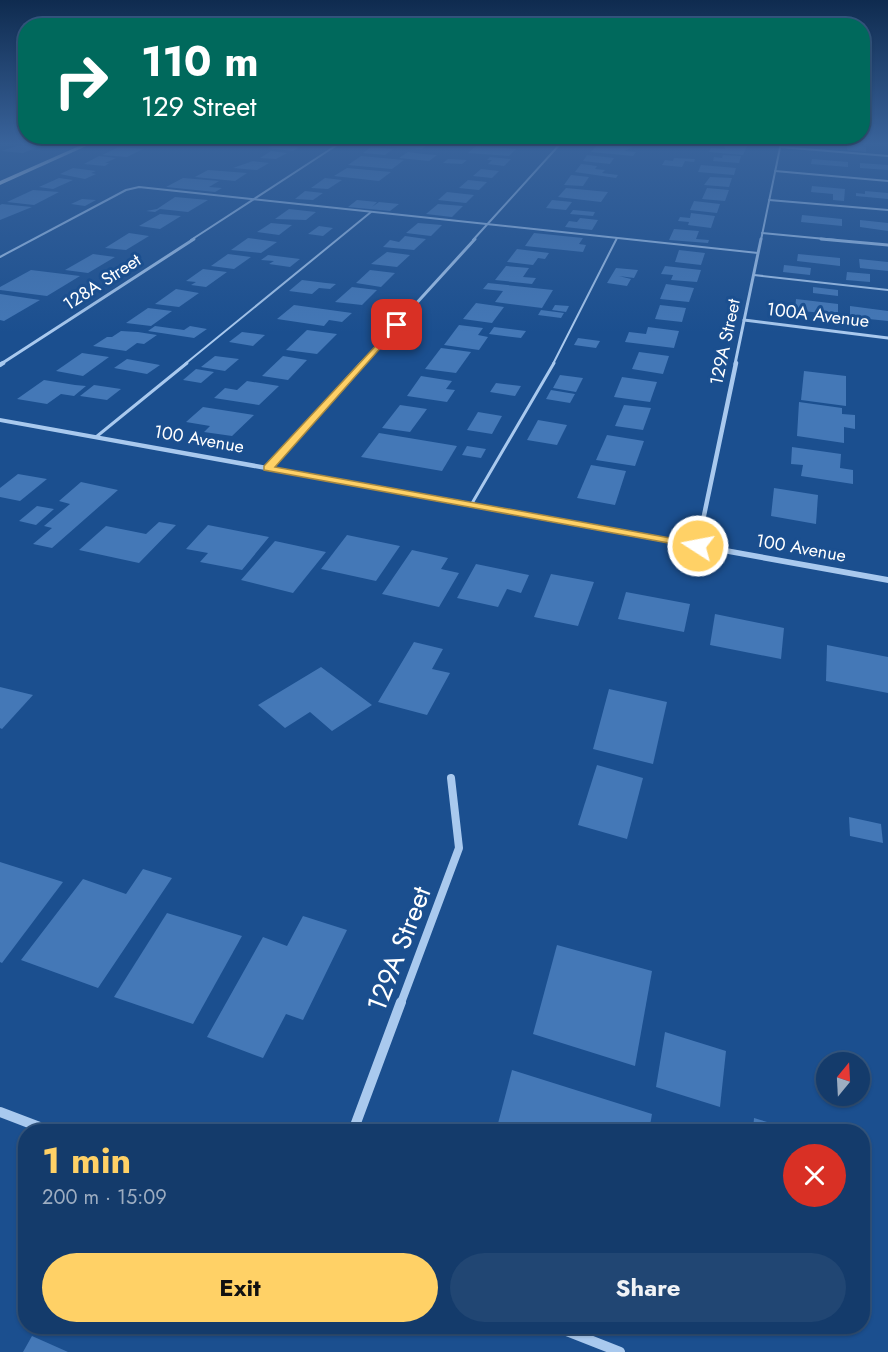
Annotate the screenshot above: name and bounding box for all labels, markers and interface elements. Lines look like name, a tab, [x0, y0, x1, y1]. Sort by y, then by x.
text: 110 m	[141, 31, 259, 92]
icon: right	[42, 42, 120, 120]
text: 129 Street	[141, 87, 257, 126]
street label: 128A Street	[58, 247, 147, 317]
street label: 129A Street	[703, 296, 747, 388]
street label: 100A Avenue	[765, 296, 871, 334]
pin	[371, 299, 422, 350]
icon: arrive	[380, 308, 413, 341]
street label: 100 Avenue	[152, 418, 246, 460]
position arrow	[666, 514, 730, 578]
street label: 100 Avenue	[754, 527, 848, 569]
street label: 129A Street	[357, 880, 440, 1017]
north arrow	[816, 1052, 870, 1106]
map controls	[816, 1052, 870, 1106]
text: 1 min	[42, 1134, 131, 1186]
button: close	[783, 1144, 846, 1207]
text: 200 m · 15:09	[42, 1183, 167, 1212]
button: Exit	[42, 1253, 438, 1322]
button: Share	[450, 1253, 846, 1322]

